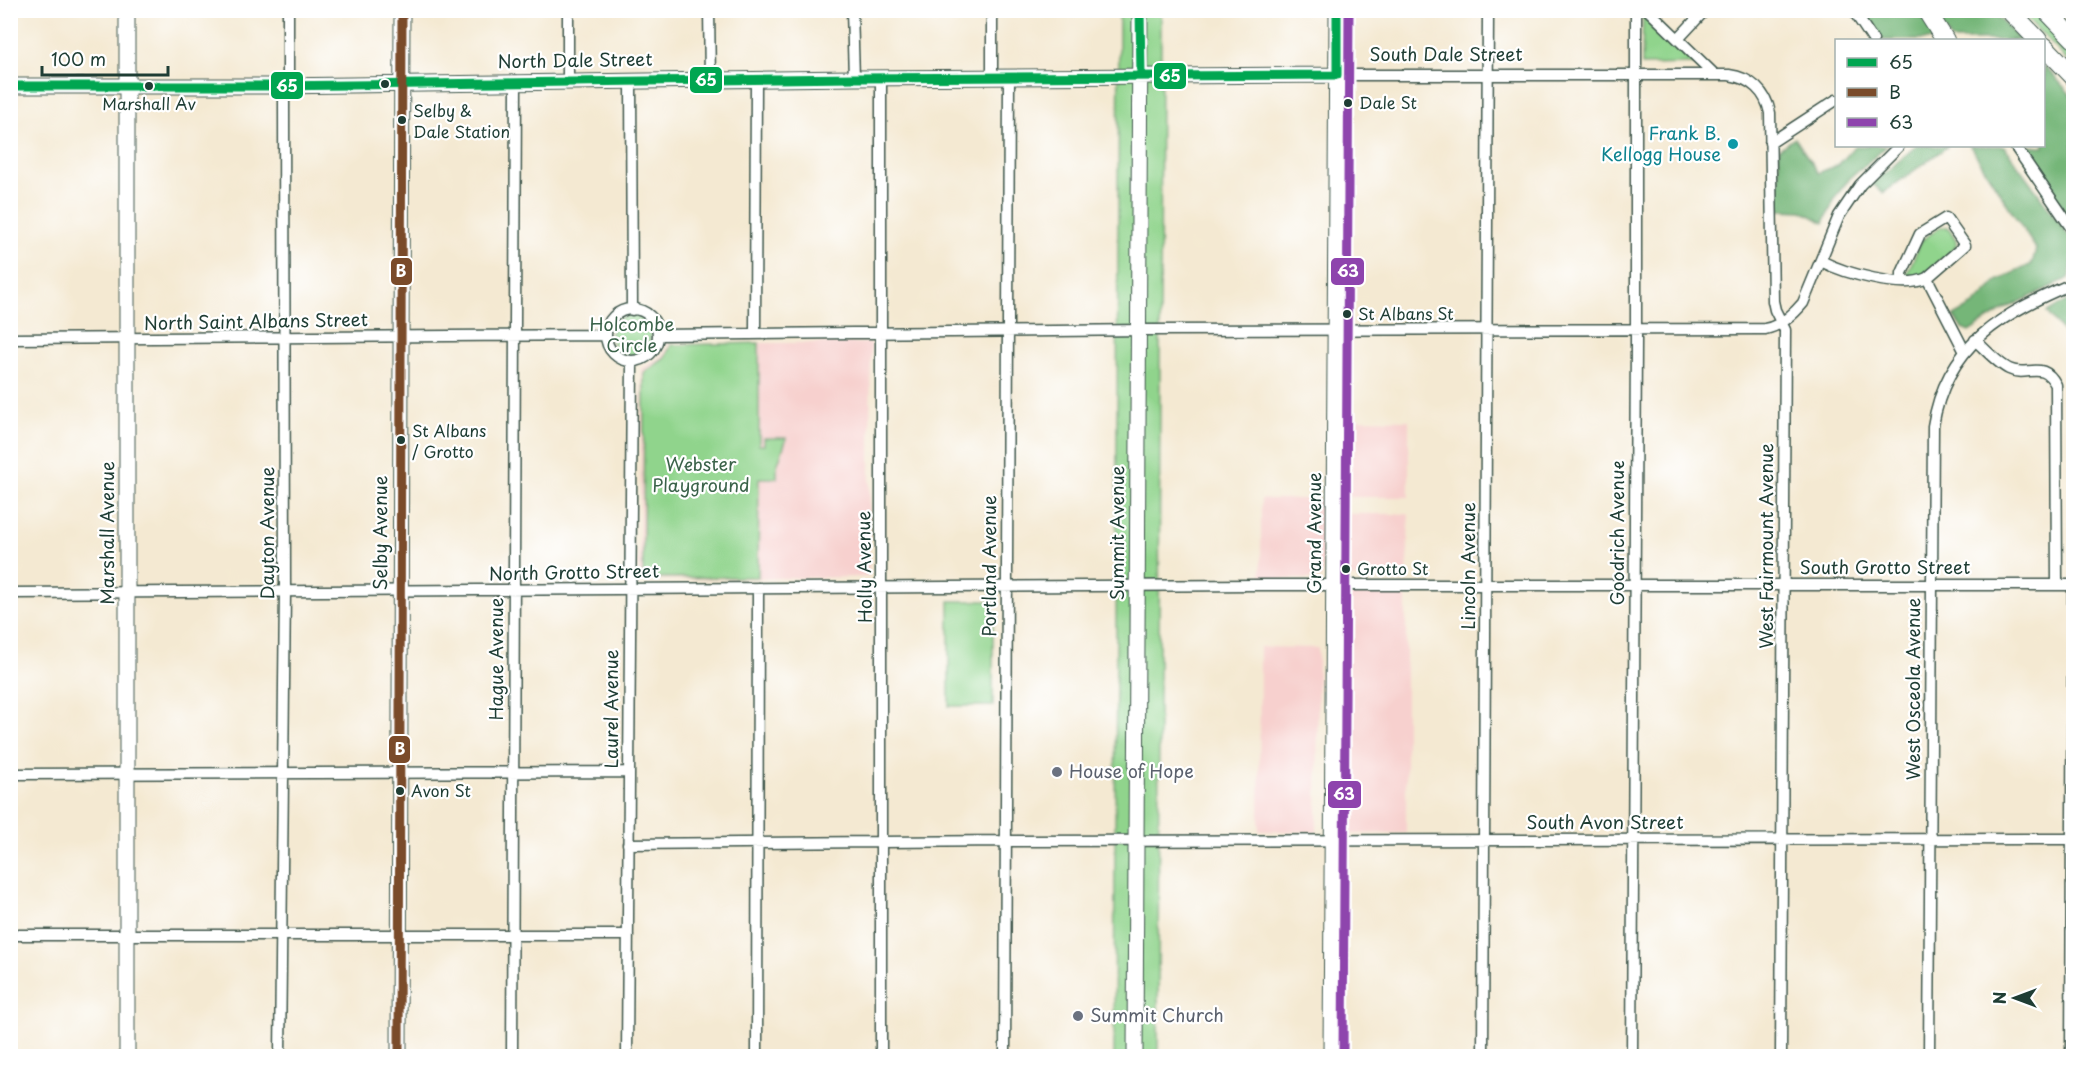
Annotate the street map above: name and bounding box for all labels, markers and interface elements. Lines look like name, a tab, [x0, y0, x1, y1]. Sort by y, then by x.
scale bar	[42, 39, 168, 77]
legend	[1835, 39, 2045, 147]
street label: South Dale Street	[1369, 40, 1523, 67]
text: 100 m	[51, 45, 106, 72]
street label: North Dale Street	[497, 45, 653, 74]
text: 65	[1889, 48, 1913, 75]
line badge: 65	[1153, 62, 1187, 90]
text: 65	[1159, 63, 1181, 87]
line badge: 65	[689, 66, 723, 94]
text: 65	[695, 67, 717, 91]
line badge: 65	[270, 71, 304, 100]
text: 65	[276, 73, 298, 97]
unlabelled marker	[379, 78, 391, 90]
text: B	[1889, 78, 1901, 105]
marker: Marshall Av	[143, 80, 155, 92]
place label: Dale St	[1359, 90, 1417, 114]
place label: Marshall Av	[102, 91, 196, 115]
marker: Dale St	[1342, 97, 1354, 109]
place label: Selby & Dale Station	[413, 98, 510, 143]
text: 63	[1889, 108, 1913, 135]
marker: Selby & Dale Station	[396, 114, 408, 126]
place label: Frank B. Kellogg House	[1601, 119, 1721, 167]
marker: Frank B. Kellogg House	[1726, 137, 1740, 151]
line badge: B	[390, 257, 413, 286]
line badge: 63	[1330, 257, 1365, 286]
text: B	[396, 258, 407, 282]
text: 63	[1337, 258, 1359, 282]
place label: St Albans St	[1358, 301, 1454, 325]
street label: North Saint Albans Street	[144, 305, 368, 336]
marker: St Albans St	[1341, 308, 1353, 320]
park label: Holcombe Circle	[589, 310, 675, 358]
place label: St Albans / Grotto	[412, 418, 486, 463]
marker: St Albans / Grotto	[395, 434, 407, 446]
street label: West Fairmount Avenue	[1752, 443, 1779, 649]
park label: Webster Playground	[652, 450, 750, 498]
street label: Goodrich Avenue	[1603, 460, 1630, 606]
street label: Marshall Avenue	[93, 461, 120, 605]
street label: Summit Avenue	[1103, 465, 1130, 600]
street label: Dayton Avenue	[253, 466, 280, 599]
street label: Grand Avenue	[1300, 472, 1327, 594]
street label: Selby Avenue	[366, 475, 393, 591]
street label: Portland Avenue	[975, 495, 1002, 637]
street label: Lincoln Avenue	[1454, 502, 1481, 630]
street label: Holly Avenue	[849, 510, 878, 623]
street label: South Grotto Street	[1800, 553, 1970, 580]
place label: Grotto St	[1357, 556, 1428, 580]
street label: North Grotto Street	[489, 557, 659, 586]
marker: Grotto St	[1340, 563, 1352, 575]
street label: Hague Avenue	[482, 597, 509, 721]
street label: West Osceola Avenue	[1899, 598, 1926, 780]
street label: Laurel Avenue	[597, 649, 624, 769]
line badge: B	[388, 735, 411, 764]
text: B	[395, 736, 406, 760]
place label: House of Hope	[1069, 757, 1194, 784]
marker: House of Hope	[1050, 765, 1064, 779]
place label: Avon St	[411, 778, 471, 802]
line badge: 63	[1327, 780, 1362, 809]
text: 63	[1333, 781, 1355, 805]
marker: Avon St	[394, 785, 406, 797]
street label: South Avon Street	[1526, 808, 1684, 835]
north arrow	[1985, 968, 2045, 1028]
text: N	[1987, 992, 2011, 1004]
place label: Summit Church	[1090, 1001, 1224, 1028]
marker: Summit Church	[1071, 1009, 1085, 1023]

